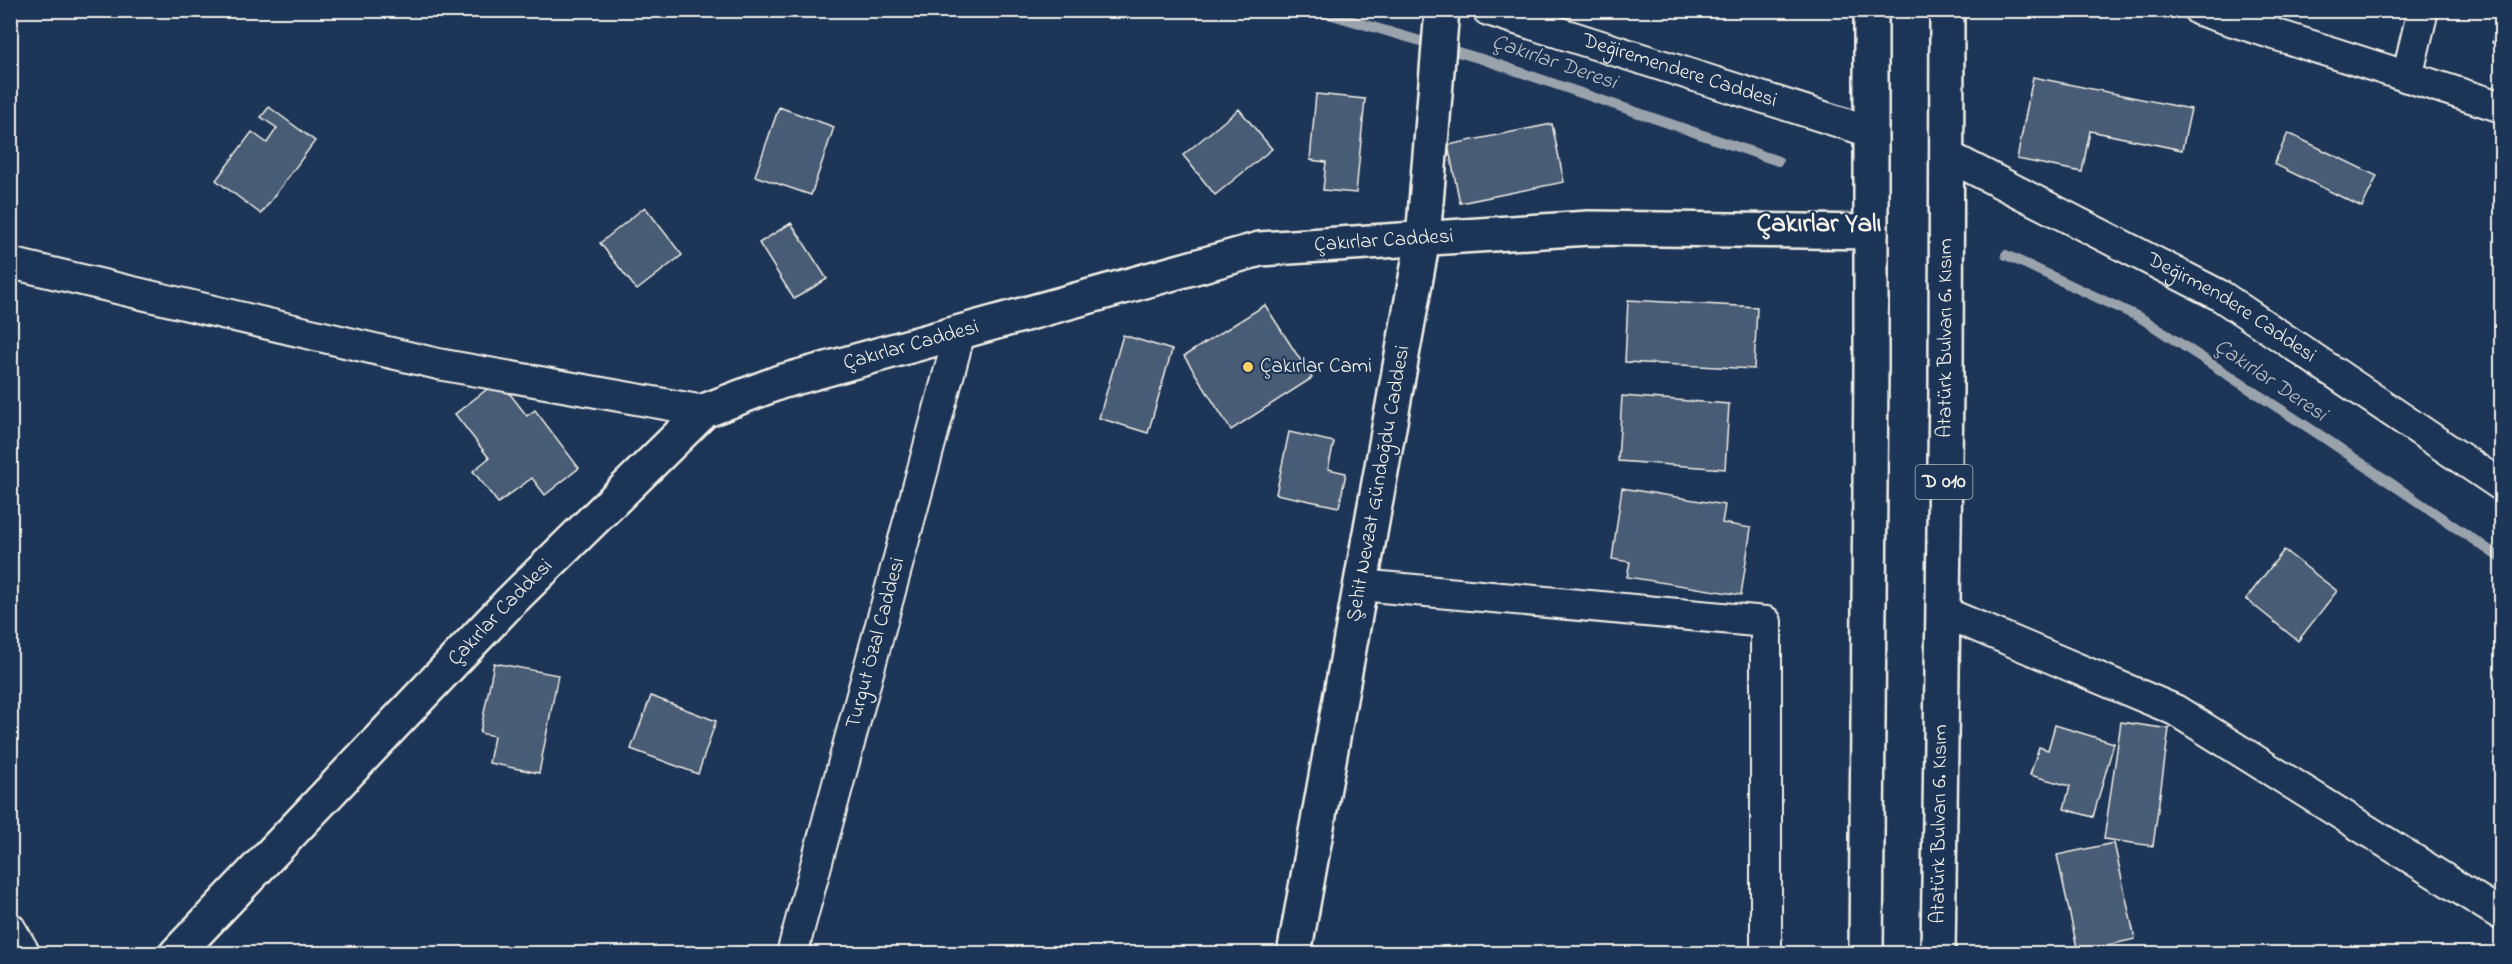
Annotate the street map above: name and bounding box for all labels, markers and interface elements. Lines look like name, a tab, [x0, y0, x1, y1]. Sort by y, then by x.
street label: Değiremendere Caddesi	[1577, 26, 1781, 116]
water label: Çakırlar Deresi	[1487, 27, 1623, 100]
district label: Çakırlar Yalı	[1756, 205, 1882, 244]
street label: Çakırlar Caddesi	[1313, 222, 1454, 261]
street label: Atatürk Bulvarı 6. Kısım	[1930, 238, 1961, 438]
street label: Değirmendere Caddesi	[2140, 245, 2322, 371]
street label: Çakırlar Caddesi	[840, 313, 982, 379]
water label: Çakırlar Deresi	[2207, 331, 2335, 432]
street label: Şehit Nevzat Gündoğdu Caddesi	[1339, 343, 1419, 624]
place label: Çakırlar Cami	[1260, 352, 1372, 382]
marker: Çakırlar Cami	[1241, 360, 1255, 374]
road number: D 010	[1916, 465, 1972, 499]
street label: Çakırlar Caddesi	[441, 552, 560, 673]
street label: Turgut Özal Caddesi	[839, 554, 913, 732]
street label: Atatürk Bulvarı 6. Kısım	[1923, 724, 1956, 924]

